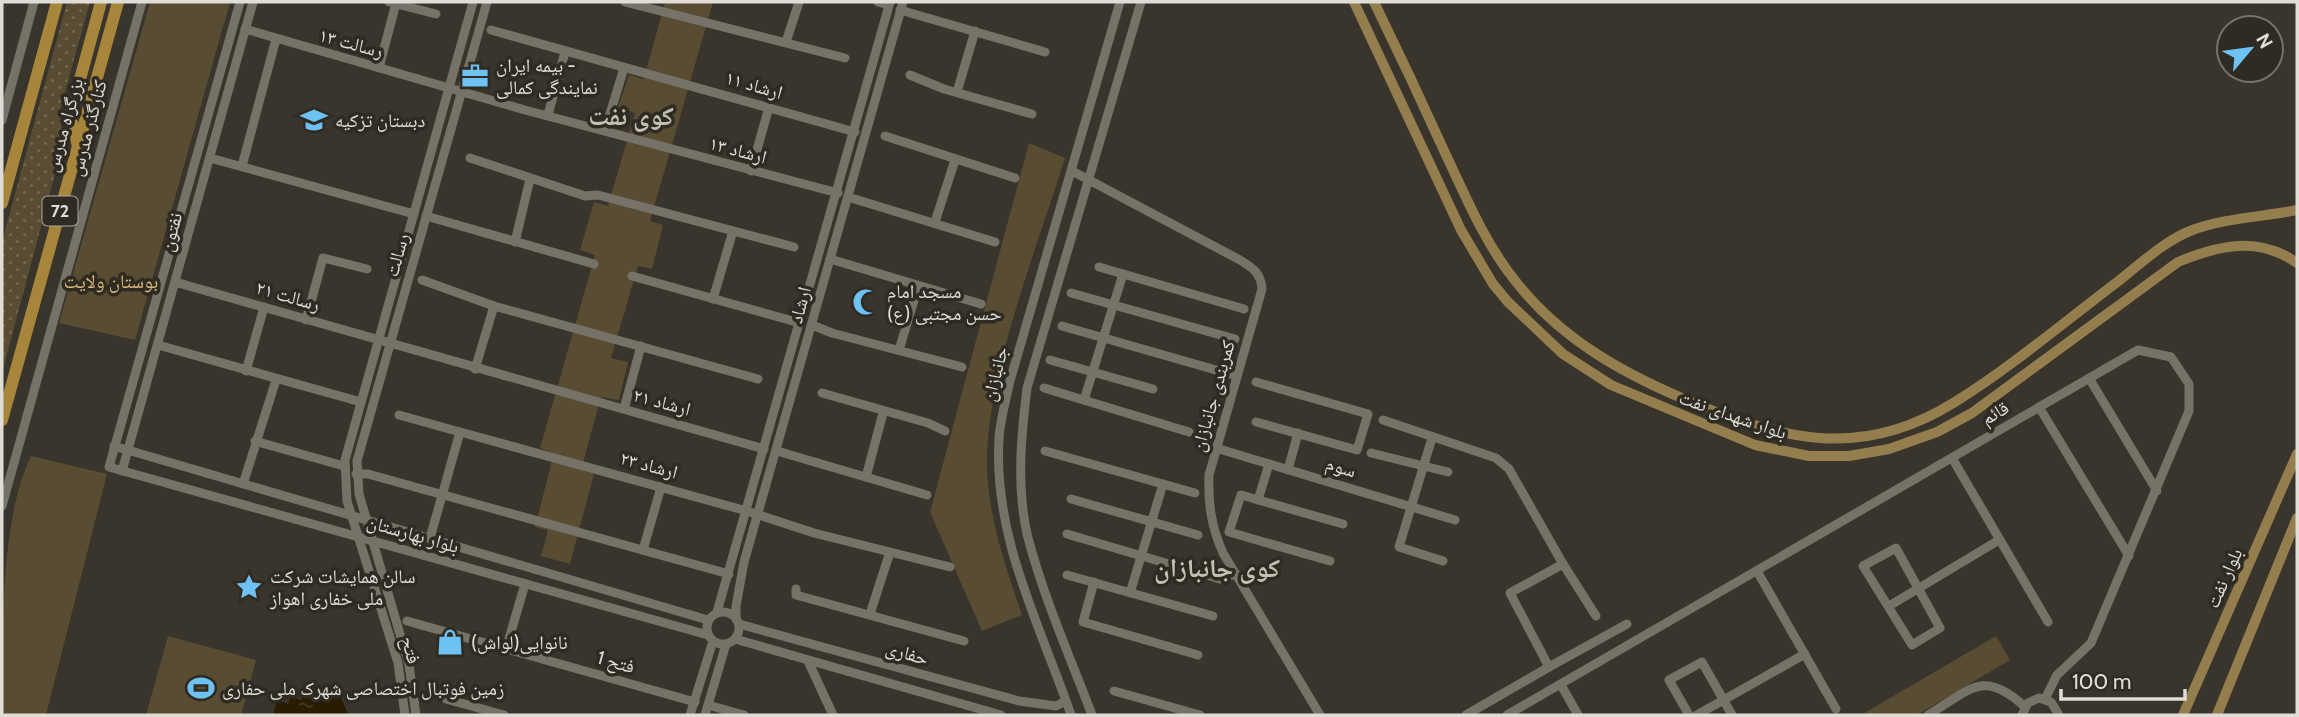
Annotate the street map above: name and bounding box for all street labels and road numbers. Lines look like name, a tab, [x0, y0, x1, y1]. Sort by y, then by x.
street label: رسالت ۱۳	[316, 23, 386, 63]
street label: ارشاد ۱۱	[723, 66, 785, 104]
street label: بزرگراه مدرس	[40, 75, 88, 175]
street label: کنارگذر مدرس	[64, 77, 112, 178]
street label: ارشاد ۱۳	[707, 131, 769, 169]
road number: 72	[42, 196, 78, 226]
street label: نفتون	[155, 210, 187, 254]
street label: رسالت	[380, 231, 414, 279]
street label: رسالت ۲۱	[253, 276, 323, 316]
street label: ارشاد	[784, 284, 816, 326]
street label: کمربندی جانبازان	[1186, 338, 1240, 454]
street label: جانبازان	[977, 344, 1013, 404]
street label: ارشاد ۲۱	[631, 383, 693, 421]
street label: بلوار شهدای نفت	[1676, 386, 1790, 444]
street label: قائم	[1977, 396, 2013, 431]
street label: ارشاد ۲۳	[618, 446, 680, 484]
street label: سوم	[1322, 452, 1359, 484]
street label: بلوار بهارستان	[364, 510, 462, 558]
street label: بلوار نفت	[2201, 545, 2247, 611]
street label: فتح	[395, 634, 426, 667]
street label: حفاری	[883, 636, 931, 670]
street label: فتح 1	[594, 646, 637, 679]

